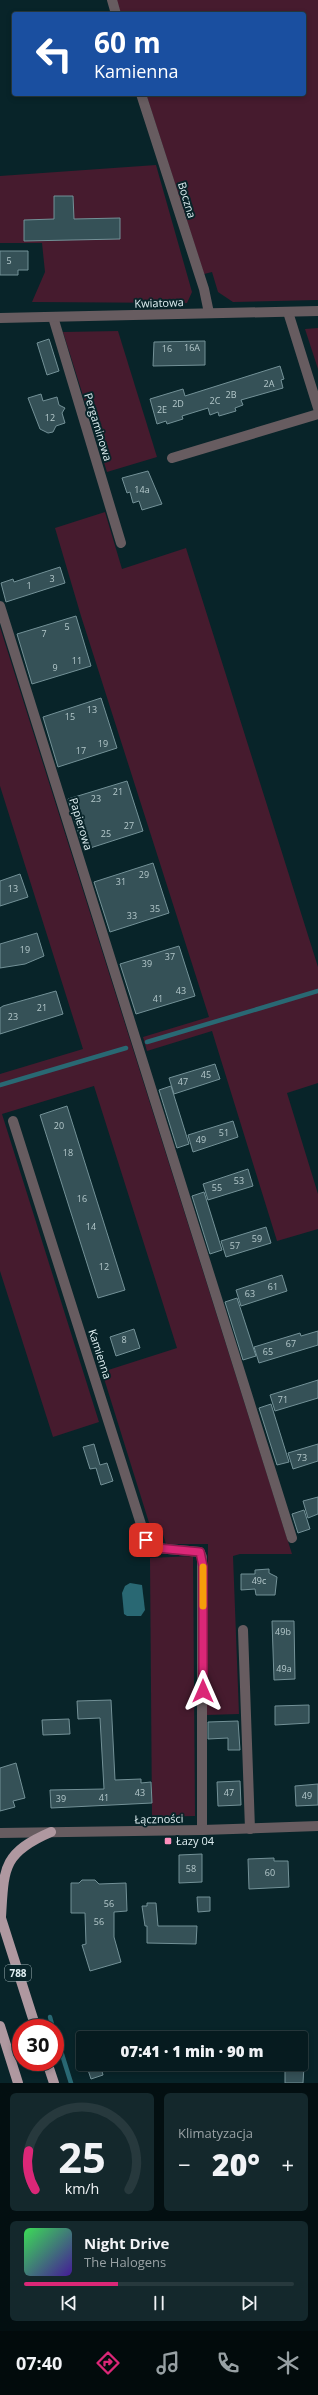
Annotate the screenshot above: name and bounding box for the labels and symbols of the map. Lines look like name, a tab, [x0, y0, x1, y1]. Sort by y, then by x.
street label: Boczna	[175, 180, 200, 220]
house number: 5	[6, 254, 12, 267]
street label: Kwiatowa	[134, 294, 184, 311]
house number: 16A	[184, 341, 200, 354]
house number: 16	[162, 342, 172, 355]
house number: 2A	[264, 377, 275, 390]
house number: 2B	[226, 388, 237, 401]
street label: Pergaminowa	[81, 391, 116, 463]
house number: 2C	[210, 394, 221, 407]
house number: 2D	[172, 397, 184, 410]
house number: 2E	[157, 403, 167, 416]
house number: 12	[45, 411, 55, 424]
house number: 14a	[134, 483, 150, 496]
house number: 3	[49, 572, 55, 585]
house number: 1	[26, 579, 32, 592]
house number: 5	[64, 620, 70, 633]
house number: 7	[41, 627, 47, 640]
house number: 11	[72, 654, 82, 667]
house number: 9	[52, 661, 58, 674]
house number: 13	[87, 703, 97, 716]
house number: 15	[65, 710, 75, 723]
house number: 19	[98, 737, 108, 750]
house number: 17	[76, 744, 86, 757]
house number: 21	[113, 785, 123, 798]
house number: 23	[91, 792, 101, 805]
street label: Papierowa	[66, 796, 97, 852]
house number: 27	[124, 819, 134, 832]
house number: 25	[101, 827, 111, 840]
house number: 29	[139, 868, 149, 881]
house number: 31	[116, 875, 126, 888]
house number: 13	[8, 882, 18, 895]
house number: 35	[150, 902, 160, 915]
house number: 33	[127, 909, 137, 922]
house number: 19	[20, 943, 30, 956]
house number: 37	[165, 950, 175, 963]
house number: 39	[142, 957, 152, 970]
house number: 43	[176, 984, 186, 997]
house number: 41	[153, 992, 163, 1005]
house number: 21	[37, 1001, 47, 1014]
house number: 23	[8, 1010, 18, 1023]
house number: 45	[201, 1068, 211, 1081]
house number: 47	[178, 1075, 188, 1088]
house number: 20	[54, 1119, 64, 1132]
house number: 51	[219, 1126, 229, 1139]
house number: 49	[196, 1133, 206, 1146]
house number: 18	[63, 1146, 73, 1159]
house number: 53	[234, 1174, 244, 1187]
house number: 55	[212, 1181, 222, 1194]
house number: 16	[77, 1192, 87, 1205]
house number: 14	[86, 1220, 96, 1233]
house number: 59	[252, 1232, 262, 1245]
house number: 57	[230, 1239, 240, 1252]
house number: 12	[99, 1260, 109, 1273]
house number: 61	[268, 1280, 278, 1293]
house number: 63	[245, 1287, 255, 1300]
street label: Kamienna	[85, 1327, 116, 1381]
house number: 8	[121, 1333, 127, 1346]
house number: 67	[286, 1337, 296, 1350]
house number: 65	[263, 1345, 273, 1358]
house number: 71	[278, 1393, 288, 1406]
house number: 73	[297, 1451, 307, 1464]
pin	[129, 1523, 163, 1557]
house number: 49c	[252, 1574, 267, 1587]
house number: 49b	[275, 1625, 291, 1638]
house number: 49a	[276, 1662, 292, 1675]
position arrow	[182, 1670, 224, 1712]
house number: 43	[135, 1786, 145, 1799]
house number: 47	[224, 1786, 234, 1799]
house number: 49	[302, 1789, 312, 1802]
house number: 41	[99, 1791, 109, 1804]
house number: 39	[56, 1792, 66, 1805]
street label: Łączności	[134, 1811, 184, 1826]
place label: Łazy 04	[176, 1833, 215, 1848]
marker: Łazy 04	[163, 1836, 173, 1846]
house number: 58	[186, 1862, 196, 1875]
house number: 60	[265, 1866, 275, 1879]
house number: 56	[104, 1897, 114, 1910]
house number: 56	[94, 1915, 104, 1928]
road number: 788	[5, 1965, 31, 1981]
speed limit sign: 30	[12, 2019, 64, 2071]

